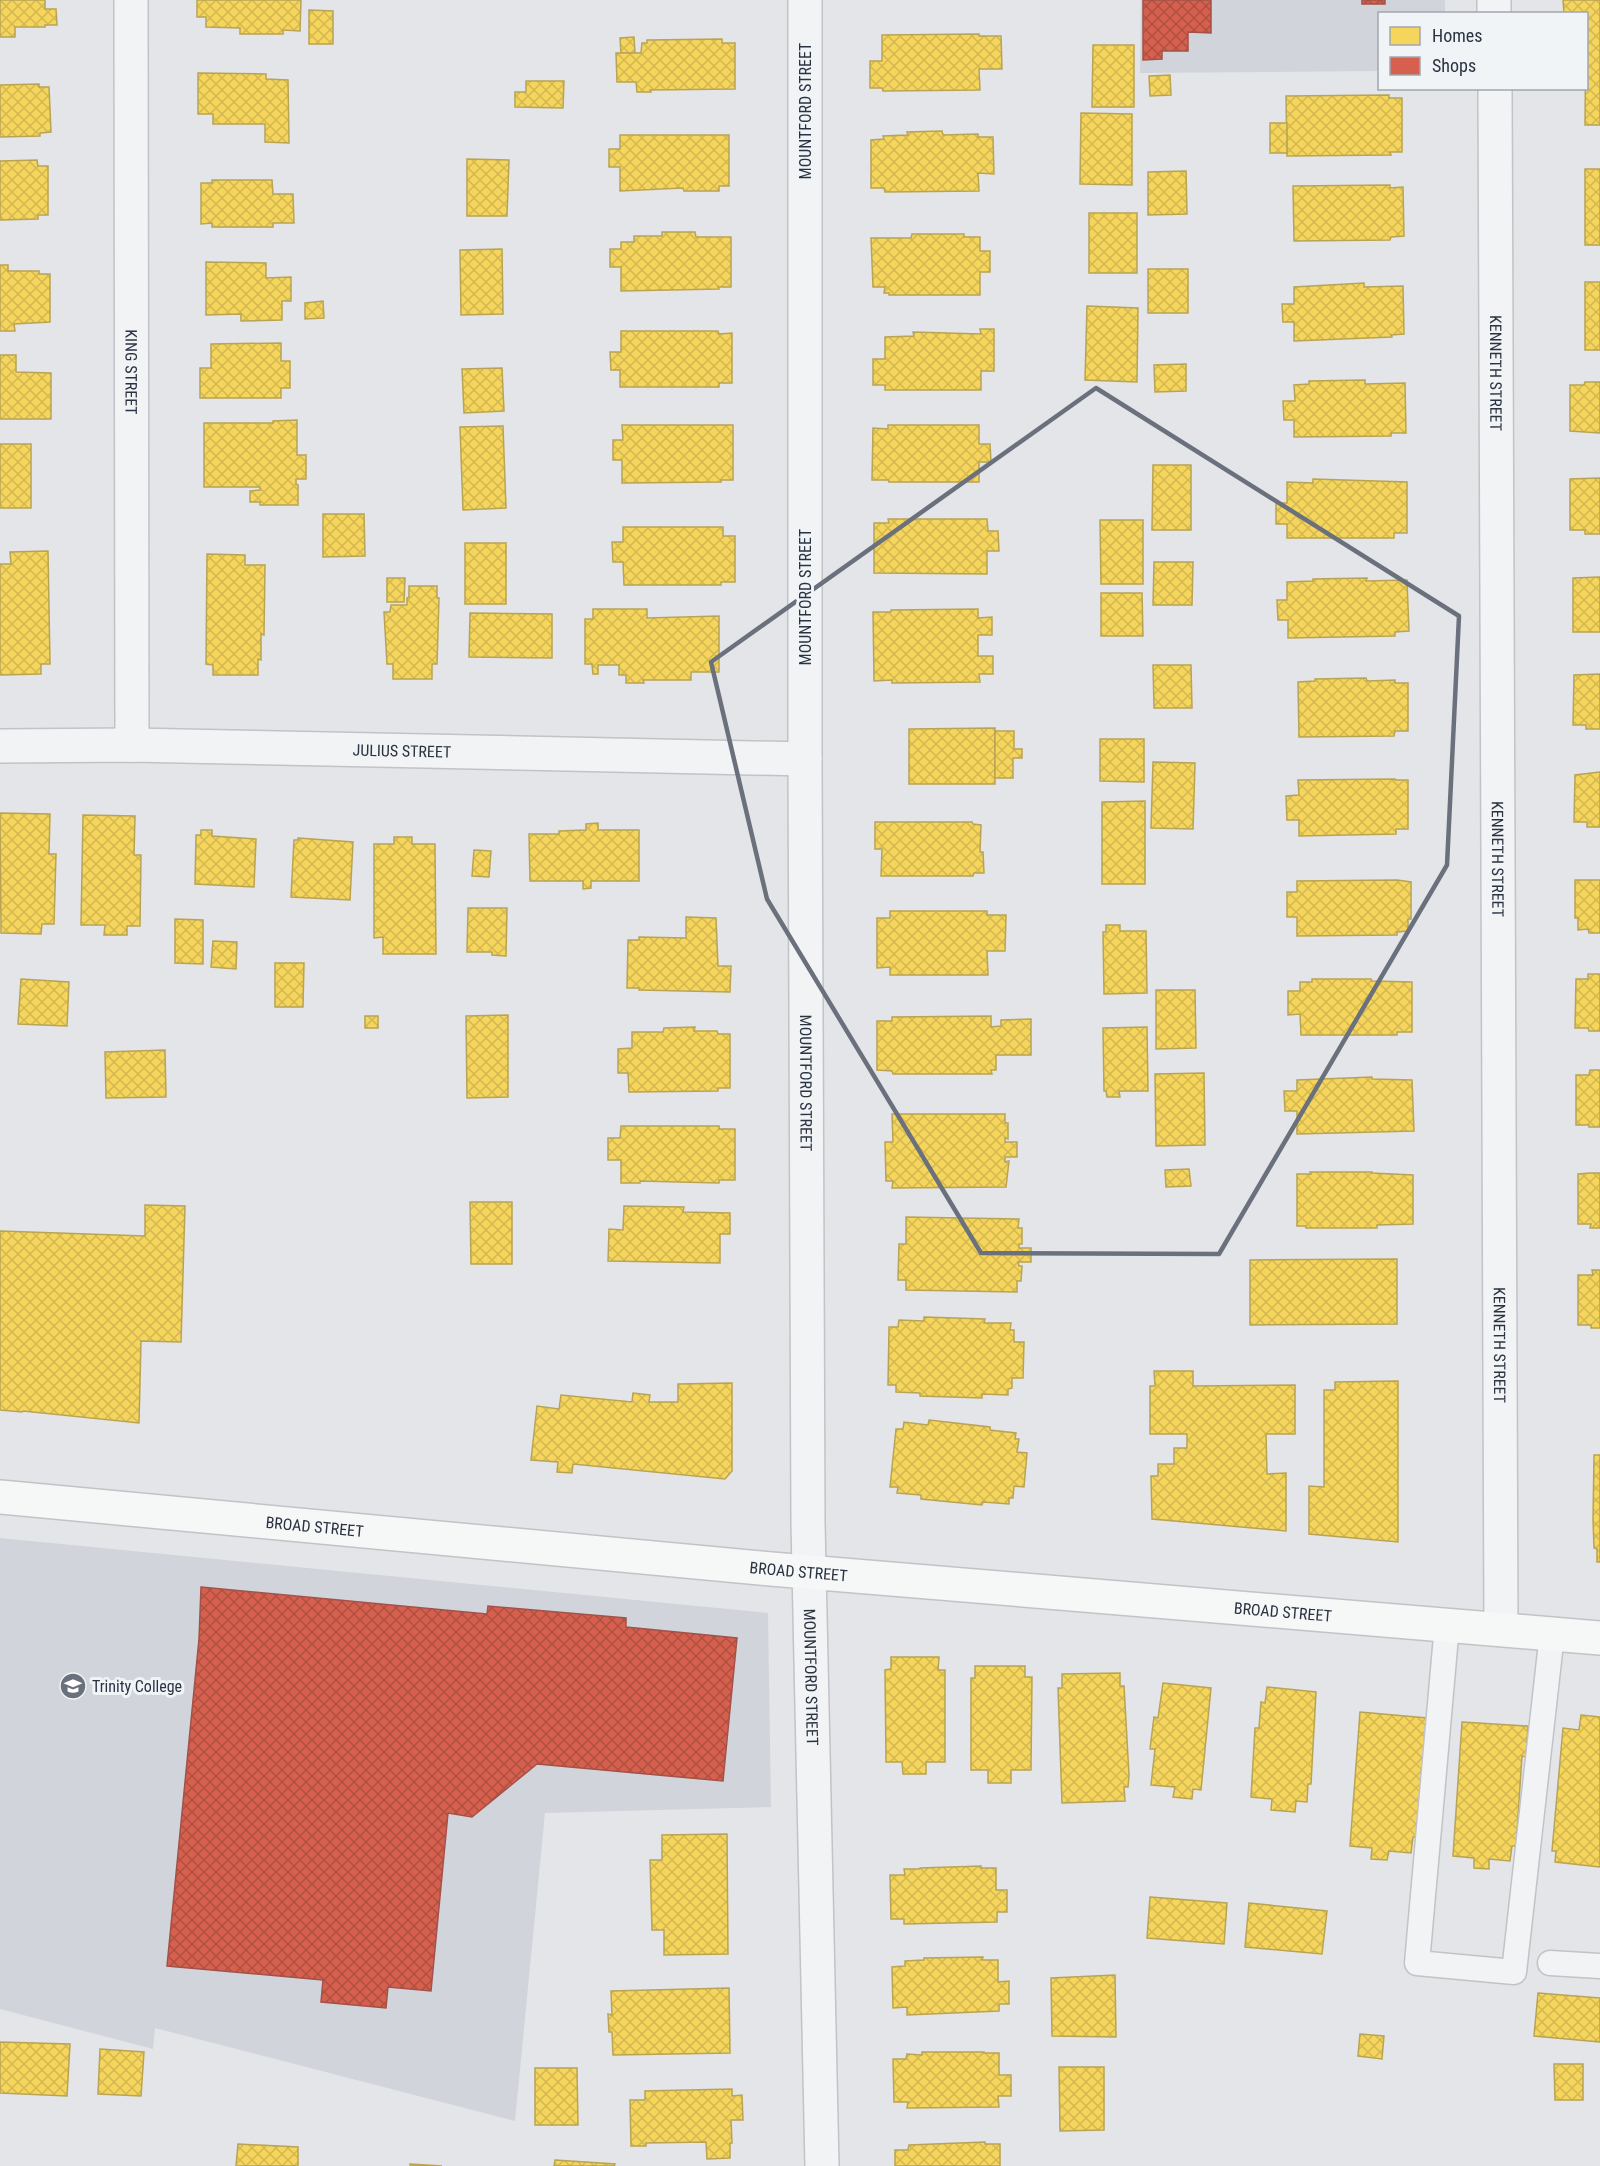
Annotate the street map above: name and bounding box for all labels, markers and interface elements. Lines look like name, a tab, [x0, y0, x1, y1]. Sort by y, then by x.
legend	[1378, 12, 1588, 90]
text: Homes	[1432, 25, 1482, 46]
street label: MOUNTFORD STREET	[796, 43, 815, 179]
text: Shops	[1432, 55, 1476, 76]
street label: KENNETH STREET	[1486, 315, 1505, 431]
street label: KING STREET	[121, 329, 141, 415]
street label: MOUNTFORD STREET	[796, 529, 815, 665]
street label: JULIUS STREET	[352, 741, 452, 762]
street label: KENNETH STREET	[1488, 801, 1507, 917]
street label: MOUNTFORD STREET	[796, 1015, 816, 1151]
street label: KENNETH STREET	[1490, 1287, 1509, 1403]
street label: BROAD STREET	[265, 1513, 364, 1541]
street label: BROAD STREET	[749, 1558, 848, 1585]
street label: BROAD STREET	[1233, 1599, 1333, 1626]
street label: MOUNTFORD STREET	[800, 1608, 822, 1746]
school or university icon: Trinity College	[58, 1671, 88, 1701]
place label: Trinity College	[92, 1677, 182, 1696]

